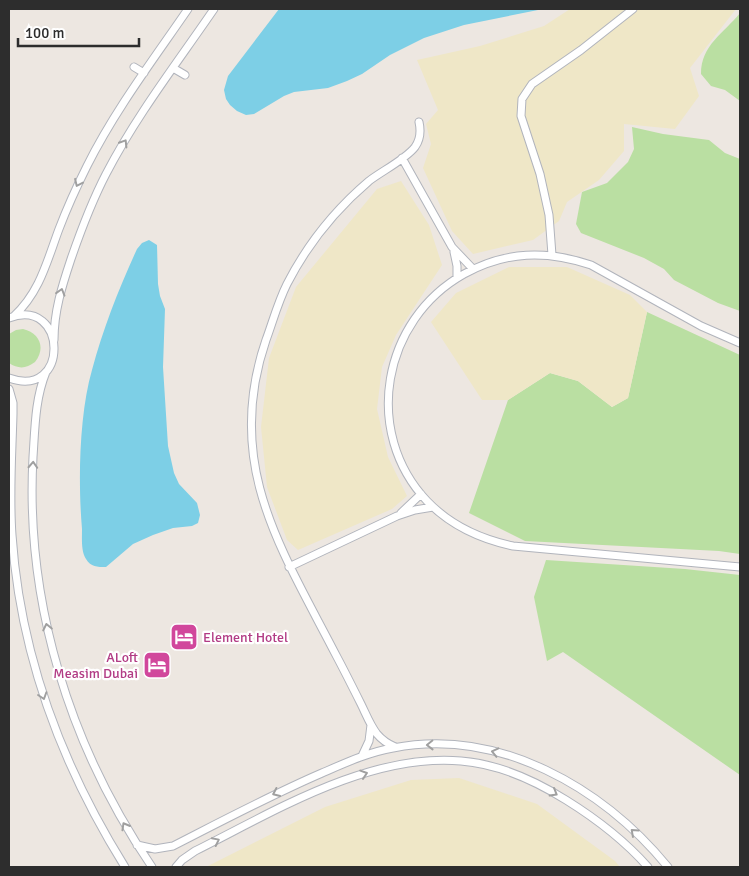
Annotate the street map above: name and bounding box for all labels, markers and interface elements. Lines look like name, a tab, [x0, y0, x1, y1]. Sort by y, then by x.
scale bar	[18, 15, 139, 47]
text: 100 m	[25, 24, 65, 42]
one-way arrow	[117, 139, 127, 148]
one-way arrow	[75, 178, 85, 187]
one-way arrow	[55, 288, 65, 297]
one-way arrow	[27, 461, 38, 469]
one-way arrow	[43, 622, 53, 631]
hotel icon: Element Hotel	[169, 622, 199, 652]
place label: Element Hotel	[203, 629, 288, 646]
place label: ALoft Measim Dubai	[53, 649, 138, 682]
hotel icon: ALoft Measim Dubai	[142, 650, 172, 680]
one-way arrow	[37, 692, 47, 700]
one-way arrow	[425, 740, 433, 750]
one-way arrow	[490, 747, 499, 758]
one-way arrow	[360, 770, 368, 780]
one-way arrow	[549, 786, 558, 796]
one-way arrow	[272, 787, 281, 798]
one-way arrow	[122, 823, 132, 832]
one-way arrow	[631, 829, 640, 838]
one-way arrow	[211, 836, 220, 847]

